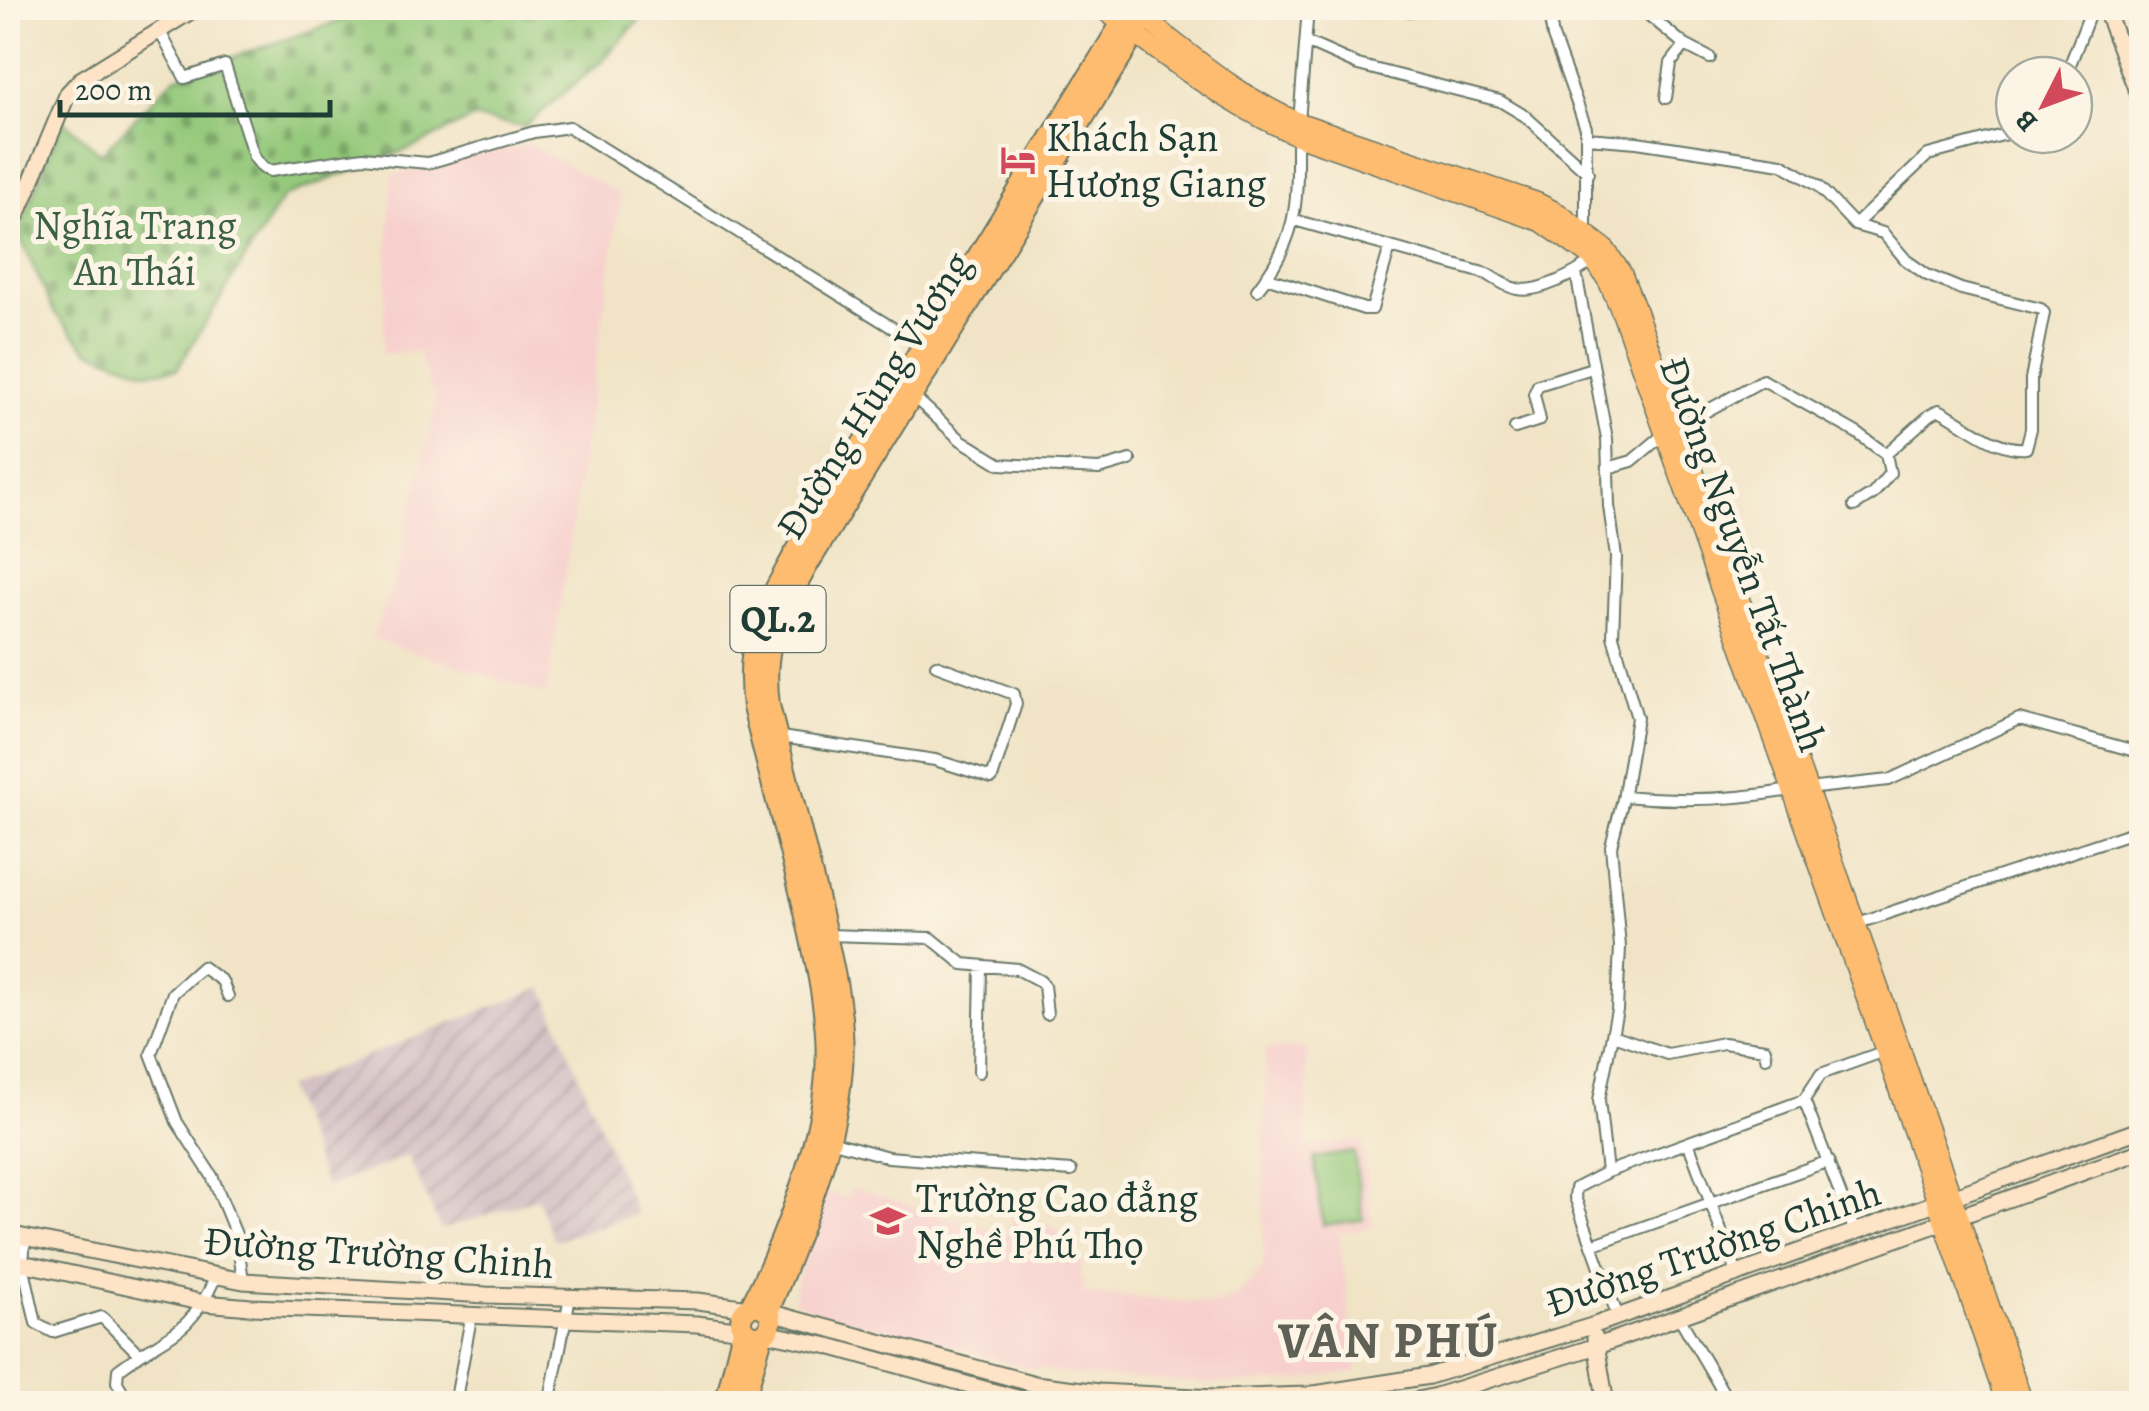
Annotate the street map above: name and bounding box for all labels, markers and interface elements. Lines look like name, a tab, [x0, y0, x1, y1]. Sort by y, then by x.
scale bar	[60, 55, 330, 117]
north arrow	[1994, 55, 2094, 155]
text: 200 m	[75, 70, 152, 110]
text: B	[2006, 102, 2046, 140]
place label: Khách Sạn Hương Giang	[1046, 110, 1267, 211]
hotel icon: Khách Sạn Hương Giang	[999, 141, 1037, 179]
park label: Nghĩa Trang An Thái	[33, 198, 237, 299]
street label: Đường Hùng Vương	[763, 241, 984, 550]
street label: Đường Nguyễn Tất Thành	[1646, 349, 1841, 759]
road number: QL.2	[730, 586, 826, 652]
street label: Đường Trường Chinh	[1538, 1164, 1888, 1331]
place label: Trường Cao đẳng Nghề Phú Thọ	[916, 1171, 1198, 1272]
school or university icon: Trường Cao đẳng Nghề Phú Thọ	[869, 1202, 907, 1240]
street label: Đường Trường Chinh	[202, 1213, 556, 1292]
district label: VÂN PHÚ	[1277, 1306, 1500, 1374]

